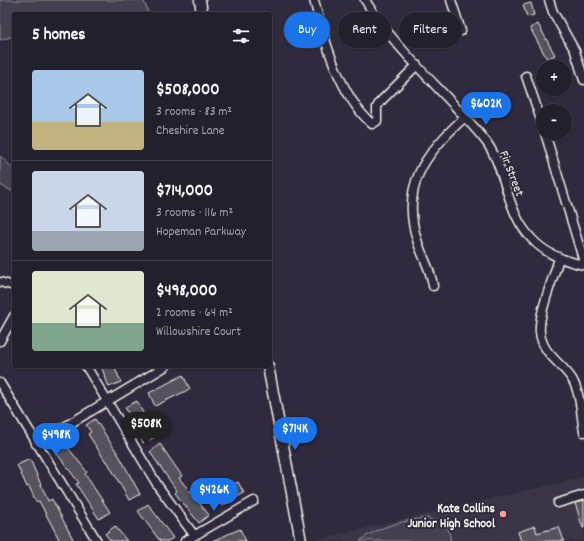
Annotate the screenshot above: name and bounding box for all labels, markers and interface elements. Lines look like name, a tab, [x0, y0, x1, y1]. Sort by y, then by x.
chip: Buy	[284, 12, 330, 48]
chip: Rent	[338, 12, 391, 48]
chip: Filters	[399, 12, 462, 48]
text: 5 homes	[32, 24, 85, 48]
icon: filters	[230, 25, 252, 47]
map controls	[536, 60, 572, 140]
button: +	[536, 60, 572, 96]
text: $508,000	[156, 79, 220, 103]
icon: home	[64, 86, 112, 134]
pin: $602K	[458, 92, 514, 126]
text: $602K	[470, 95, 502, 114]
text: 3 rooms · 83 m²	[156, 103, 232, 122]
button: −	[536, 104, 572, 140]
text: Cheshire Lane	[156, 122, 225, 141]
street label: Fir Street	[493, 148, 528, 200]
text: $714,000	[156, 180, 213, 204]
icon: home	[64, 187, 112, 235]
text: 3 rooms · 116 m²	[156, 204, 233, 223]
text: Hopeman Parkway	[156, 223, 246, 242]
text: $498,000	[156, 280, 217, 304]
icon: home	[64, 287, 112, 335]
text: 2 rooms · 64 m²	[156, 304, 233, 323]
text: Willowshire Court	[156, 323, 241, 342]
pin: $508K	[118, 412, 174, 446]
text: $508K	[131, 415, 161, 434]
pin: $714K	[267, 417, 323, 451]
text: $714K	[282, 420, 308, 439]
pin: $498K	[28, 423, 84, 457]
text: $498K	[41, 426, 71, 445]
pin: $426K	[186, 478, 242, 512]
text: $426K	[199, 481, 229, 500]
place label: Kate Collins Junior High School	[407, 500, 496, 534]
marker: Kate Collins Junior High School	[498, 509, 508, 519]

